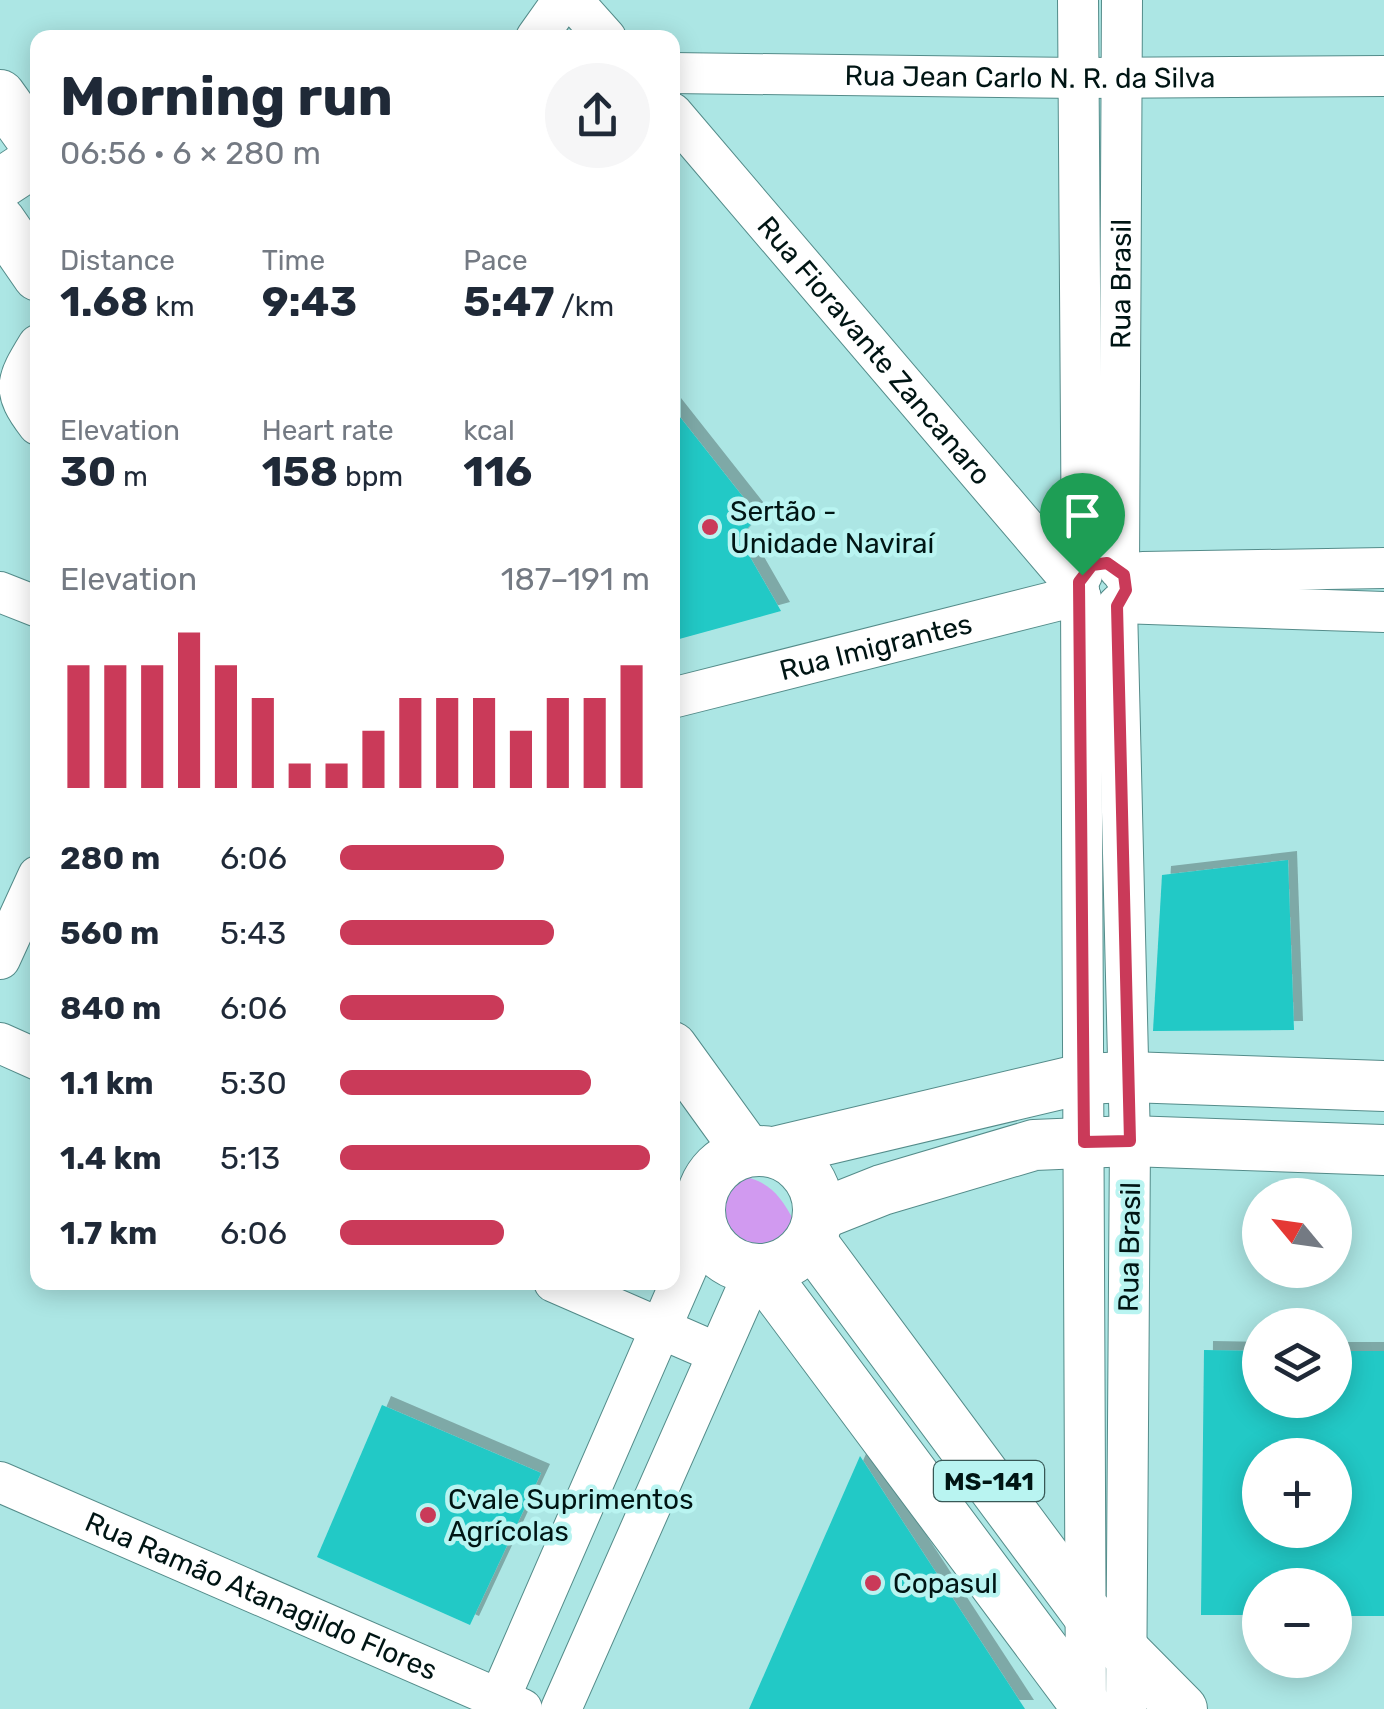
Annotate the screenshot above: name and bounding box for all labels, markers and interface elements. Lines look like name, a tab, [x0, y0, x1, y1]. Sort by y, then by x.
street label: Rua Jean Carlo N. R. da Silva	[844, 59, 1215, 95]
button: share	[545, 63, 650, 168]
text: Morning run	[60, 64, 393, 129]
text: 06:56 · 6 × 280 m	[60, 134, 321, 172]
street label: Rua Fioravante Zancanaro	[751, 210, 998, 492]
street label: Rua Brasil	[1104, 219, 1138, 349]
text: Distance	[60, 244, 175, 277]
text: Time	[262, 244, 325, 277]
text: Pace	[463, 244, 528, 277]
text: 1.68	[60, 277, 148, 327]
text: 9:43	[262, 277, 357, 327]
text: 5:47	[463, 277, 554, 327]
text: km	[148, 290, 195, 323]
text: /km	[554, 290, 614, 323]
text: Elevation	[60, 414, 180, 447]
text: Heart rate	[262, 414, 394, 447]
text: kcal	[463, 414, 515, 447]
text: 30	[60, 447, 116, 497]
text: 158	[262, 447, 338, 497]
text: 116	[463, 447, 532, 497]
text: m	[116, 460, 148, 493]
text: bpm	[338, 460, 403, 493]
pin	[1040, 473, 1125, 576]
icon: arrive	[1055, 488, 1110, 543]
place label: Sertão - Unidade Naviraí	[730, 495, 935, 560]
marker: Sertão - Unidade Naviraí	[699, 516, 721, 538]
text: Elevation	[60, 560, 197, 598]
text: 187–191 m	[501, 560, 650, 598]
street label: Rua Imigrantes	[776, 607, 975, 687]
text: 280 m	[60, 839, 160, 877]
text: 6:06	[220, 839, 287, 877]
text: 560 m	[60, 914, 159, 952]
text: 5:43	[220, 914, 286, 952]
text: 840 m	[60, 989, 161, 1027]
text: 6:06	[220, 989, 287, 1027]
text: 1.1 km	[60, 1064, 154, 1102]
text: 5:30	[220, 1064, 287, 1102]
text: 1.4 km	[60, 1139, 161, 1177]
text: 5:13	[220, 1139, 280, 1177]
north arrow	[1242, 1178, 1352, 1288]
map controls	[1242, 1178, 1352, 1678]
street label: Rua Brasil	[1112, 1182, 1147, 1312]
text: 1.7 km	[60, 1214, 157, 1252]
text: 6:06	[220, 1214, 287, 1252]
button: layers	[1242, 1308, 1352, 1418]
button: +	[1242, 1438, 1352, 1548]
road number: MS-141	[934, 1461, 1044, 1501]
place label: Cvale Suprimentos Agrícolas	[448, 1483, 693, 1548]
marker: Cvale Suprimentos Agrícolas	[417, 1504, 439, 1526]
street label: Rua Ramão Atanagildo Flores	[80, 1505, 442, 1687]
place label: Copasul	[893, 1567, 998, 1600]
button: −	[1242, 1568, 1352, 1678]
marker: Copasul	[862, 1572, 884, 1594]

